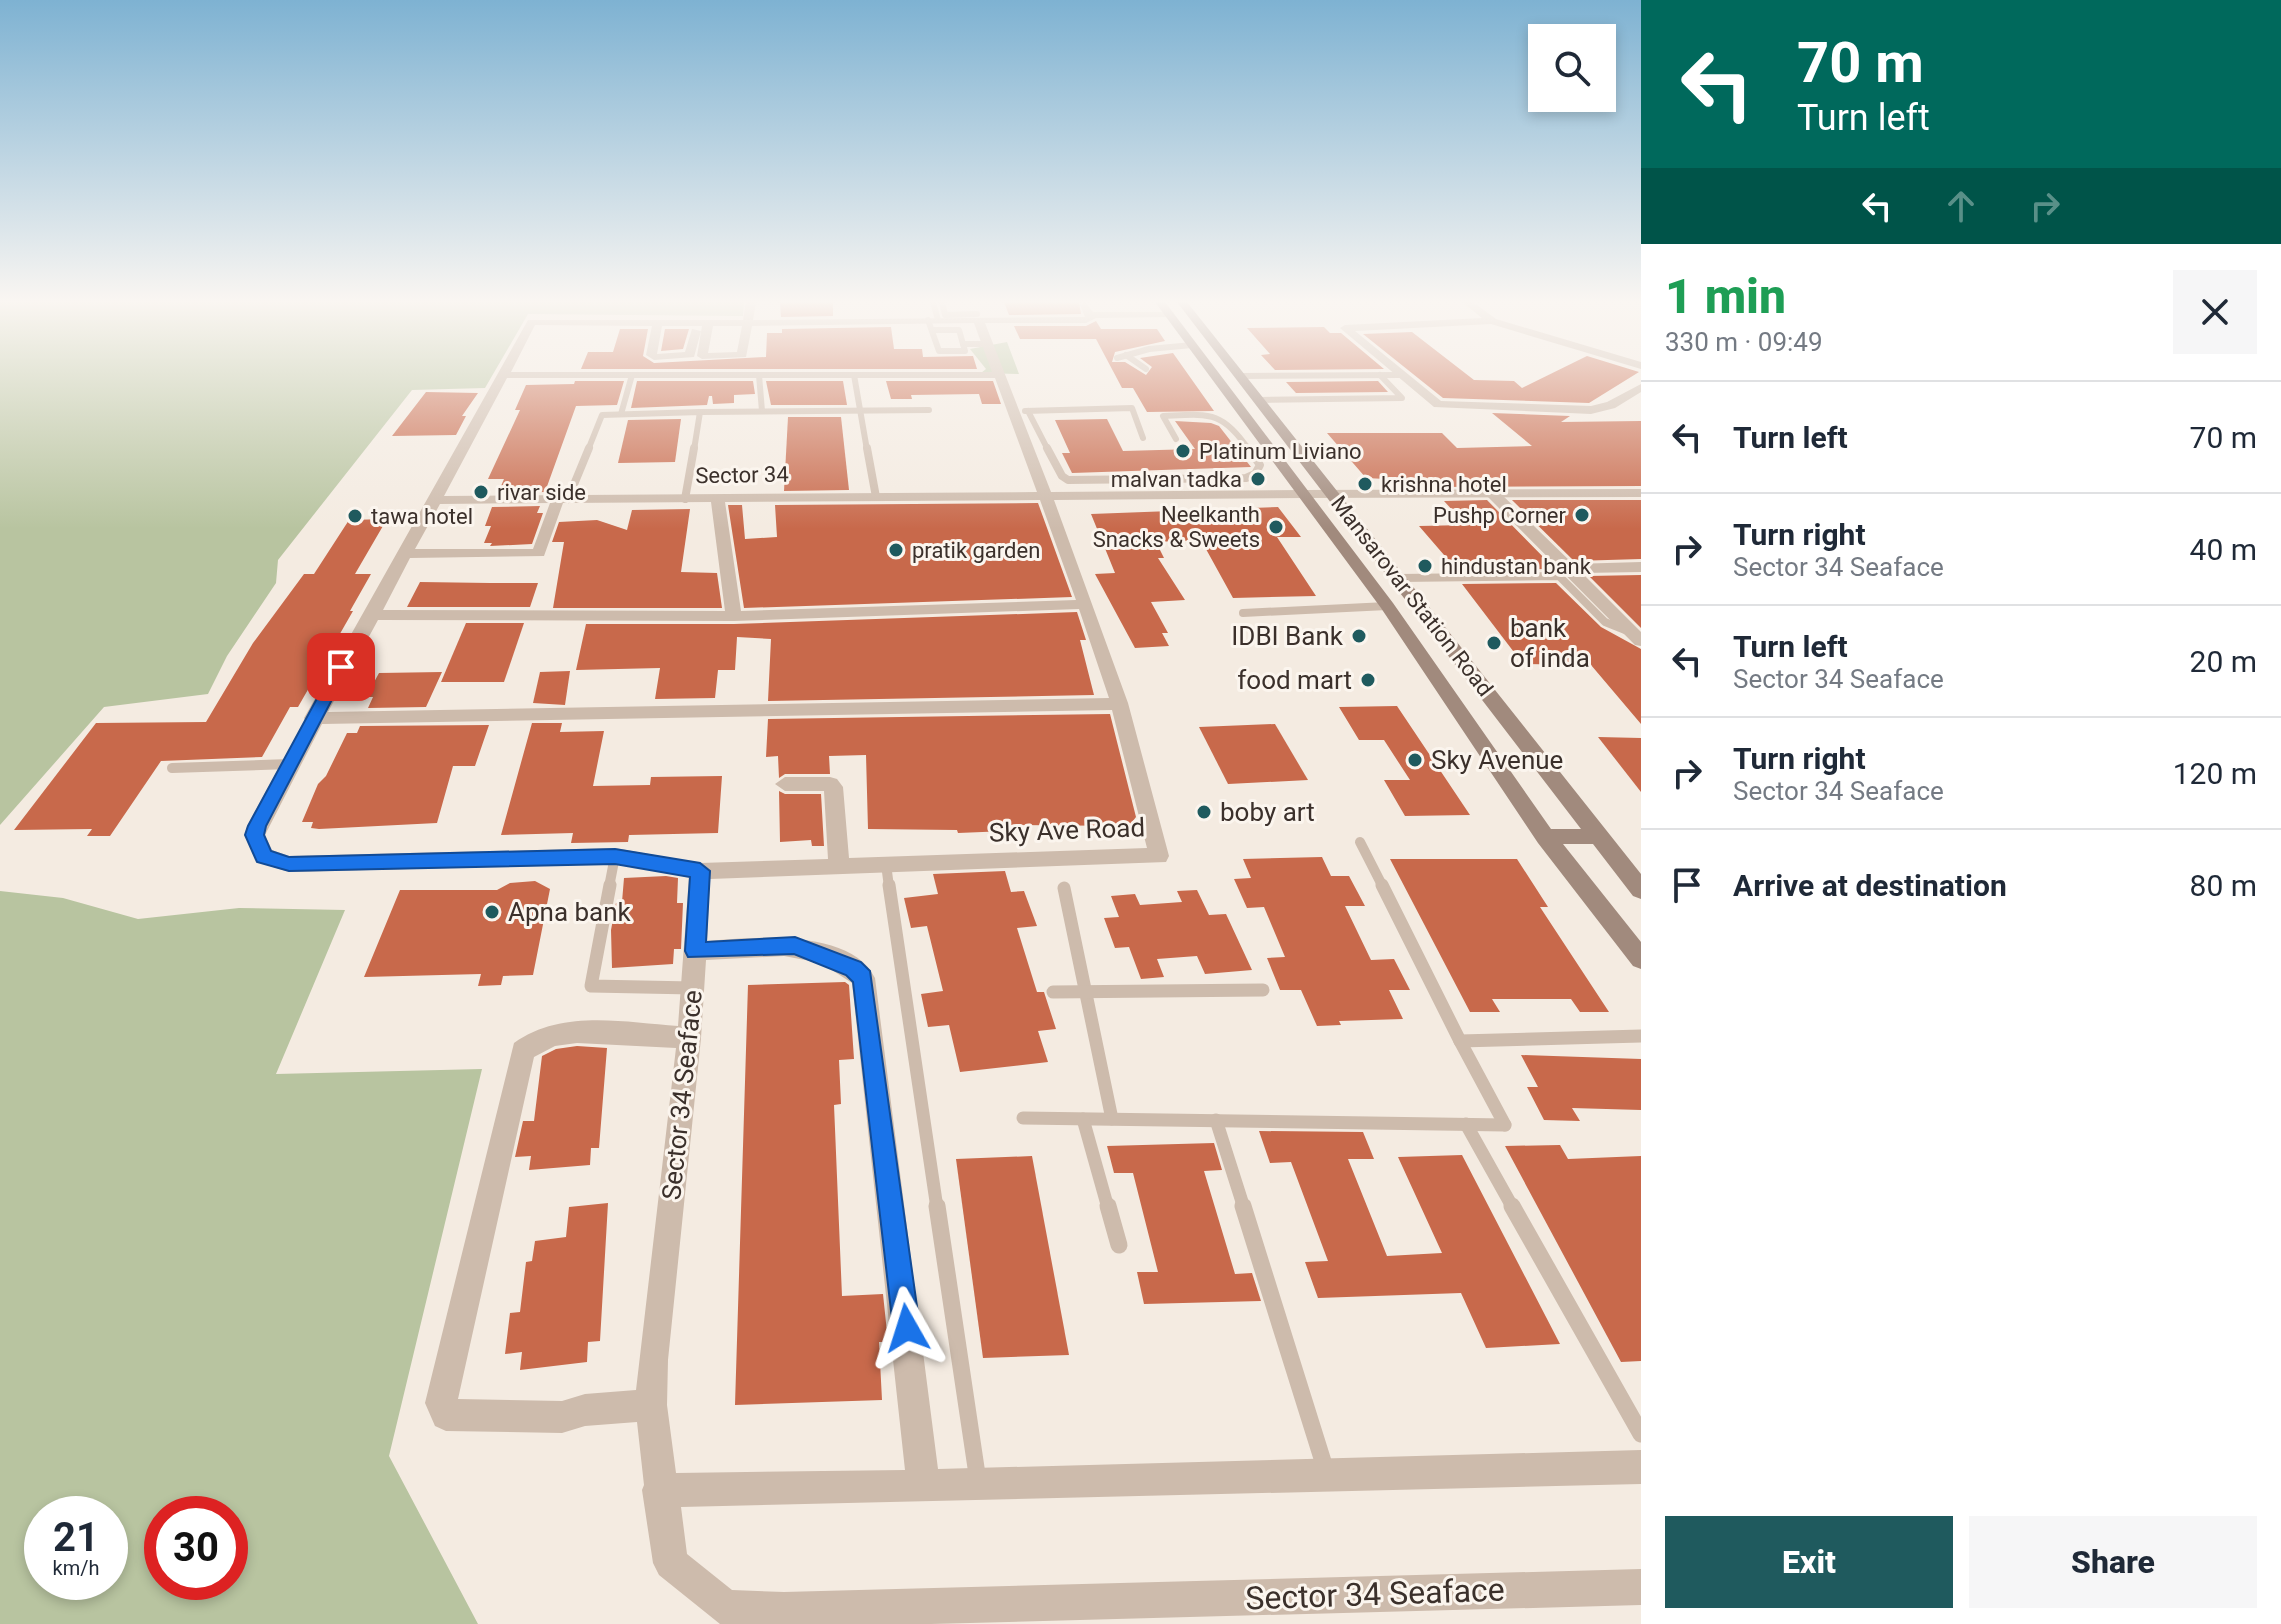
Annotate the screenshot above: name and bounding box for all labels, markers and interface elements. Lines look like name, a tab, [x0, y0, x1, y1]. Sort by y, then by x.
map controls	[1528, 24, 1616, 112]
button: search	[1528, 24, 1616, 112]
text: 70 m	[1797, 30, 1924, 96]
icon: left	[1665, 32, 1769, 136]
text: Turn left	[1797, 97, 1930, 139]
icon: left	[1855, 184, 1899, 228]
icon: ahead	[1939, 184, 1983, 228]
icon: right	[2023, 184, 2067, 228]
text: 1 min	[1665, 268, 1786, 325]
button: close	[2173, 270, 2257, 354]
text: 330 m · 09:49	[1665, 327, 1823, 357]
icon: left	[1665, 415, 1709, 459]
text: Turn left	[1733, 420, 1848, 455]
text: 70 m	[2190, 420, 2257, 455]
place label: Platinum Liviano	[1199, 439, 1362, 464]
marker: Platinum Liviano	[1174, 442, 1192, 460]
street label: Sector 34	[695, 462, 789, 488]
place label: malvan tadka	[1111, 467, 1242, 492]
marker: malvan tadka	[1249, 470, 1267, 488]
place label: krishna hotel	[1381, 472, 1507, 497]
marker: krishna hotel	[1356, 475, 1374, 493]
place label: rivar side	[497, 480, 586, 505]
marker: rivar side	[472, 483, 490, 501]
street label: Mansarovar Station Road	[1326, 491, 1498, 701]
place label: Neelkanth Snacks & Sweets	[1093, 502, 1260, 552]
place label: Pushp Corner	[1433, 503, 1567, 528]
place label: tawa hotel	[371, 504, 473, 529]
marker: Pushp Corner	[1573, 506, 1591, 524]
marker: tawa hotel	[346, 507, 364, 525]
text: Turn right	[1733, 517, 1866, 552]
marker: Neelkanth Snacks & Sweets	[1267, 518, 1285, 536]
icon: right	[1665, 527, 1709, 571]
text: 40 m	[2190, 532, 2257, 567]
place label: pratik garden	[912, 538, 1040, 563]
marker: pratik garden	[887, 541, 905, 559]
text: Sector 34 Seaface	[1733, 552, 1944, 582]
place label: hindustan bank	[1441, 554, 1592, 579]
marker: hindustan bank	[1416, 557, 1434, 575]
place label: bank of inda	[1510, 613, 1590, 673]
place label: IDBI Bank	[1231, 621, 1344, 651]
marker: IDBI Bank	[1350, 627, 1368, 645]
text: Turn left	[1733, 629, 1848, 664]
pin	[307, 633, 375, 701]
marker: bank of inda	[1485, 634, 1503, 652]
icon: left	[1665, 639, 1709, 683]
text: 20 m	[2190, 644, 2257, 679]
icon: arrive	[319, 645, 363, 689]
text: Sector 34 Seaface	[1733, 664, 1944, 694]
place label: food mart	[1237, 665, 1352, 695]
marker: food mart	[1359, 671, 1377, 689]
text: Turn right	[1733, 741, 1866, 776]
place label: Sky Avenue	[1431, 745, 1563, 775]
marker: Sky Avenue	[1406, 751, 1424, 769]
icon: right	[1665, 751, 1709, 795]
text: 120 m	[2173, 756, 2257, 791]
text: Sector 34 Seaface	[1733, 776, 1944, 806]
place label: boby art	[1220, 797, 1315, 827]
marker: boby art	[1195, 803, 1213, 821]
street label: Sky Ave Road	[989, 812, 1145, 848]
icon: arrive	[1665, 863, 1709, 907]
text: Arrive at destination	[1733, 868, 2007, 903]
text: 80 m	[2190, 868, 2257, 903]
place label: Apna bank	[508, 897, 632, 927]
marker: Apna bank	[483, 903, 501, 921]
street label: Sector 34 Seaface	[656, 989, 708, 1201]
position arrow	[865, 1286, 949, 1370]
speed limit sign: 30	[144, 1496, 248, 1600]
text: 21	[53, 1514, 99, 1561]
button: Exit	[1665, 1516, 1953, 1608]
button: Share	[1969, 1516, 2257, 1608]
text: km/h	[53, 1556, 99, 1580]
street label: Sector 34 Seaface	[1245, 1570, 1505, 1618]

